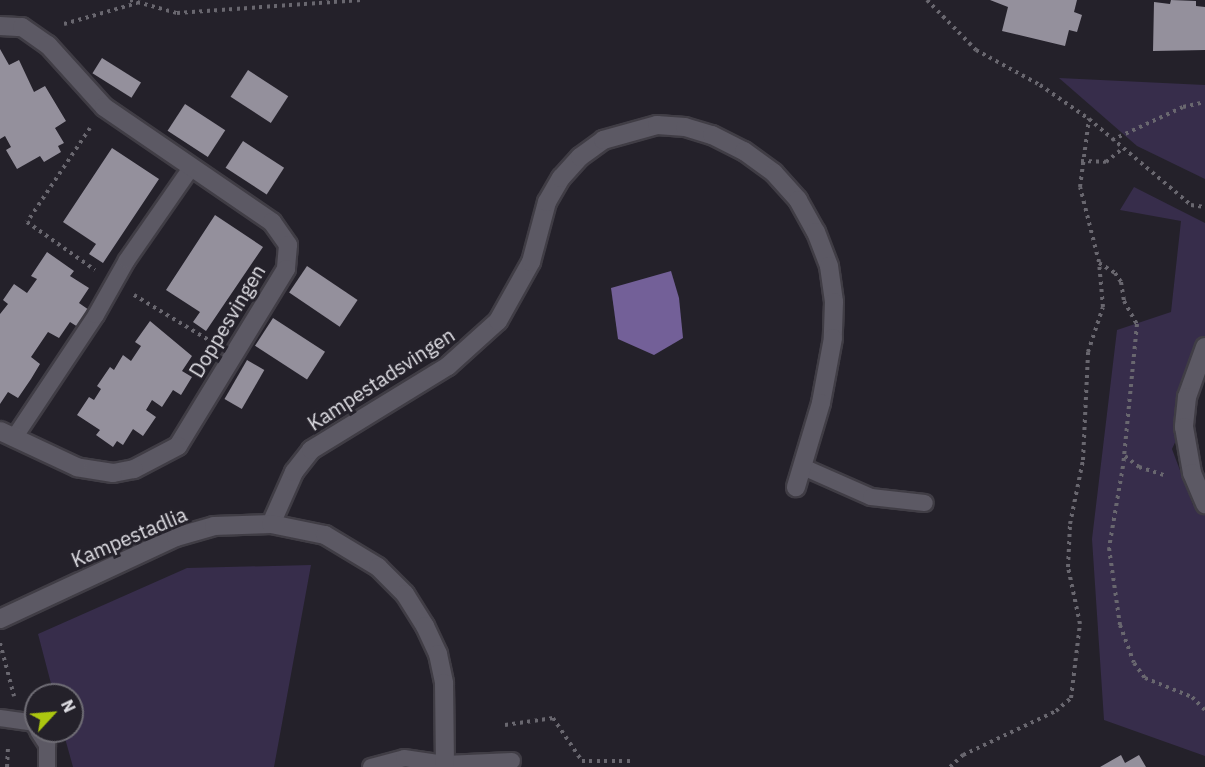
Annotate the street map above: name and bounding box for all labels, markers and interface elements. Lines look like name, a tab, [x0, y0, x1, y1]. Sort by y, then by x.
street label: Doppesvingen	[184, 260, 270, 382]
street label: Kampestadsvingen	[303, 323, 459, 435]
street label: Kampestadlia	[68, 502, 190, 572]
north arrow	[24, 683, 84, 743]
text: N	[57, 696, 80, 716]

